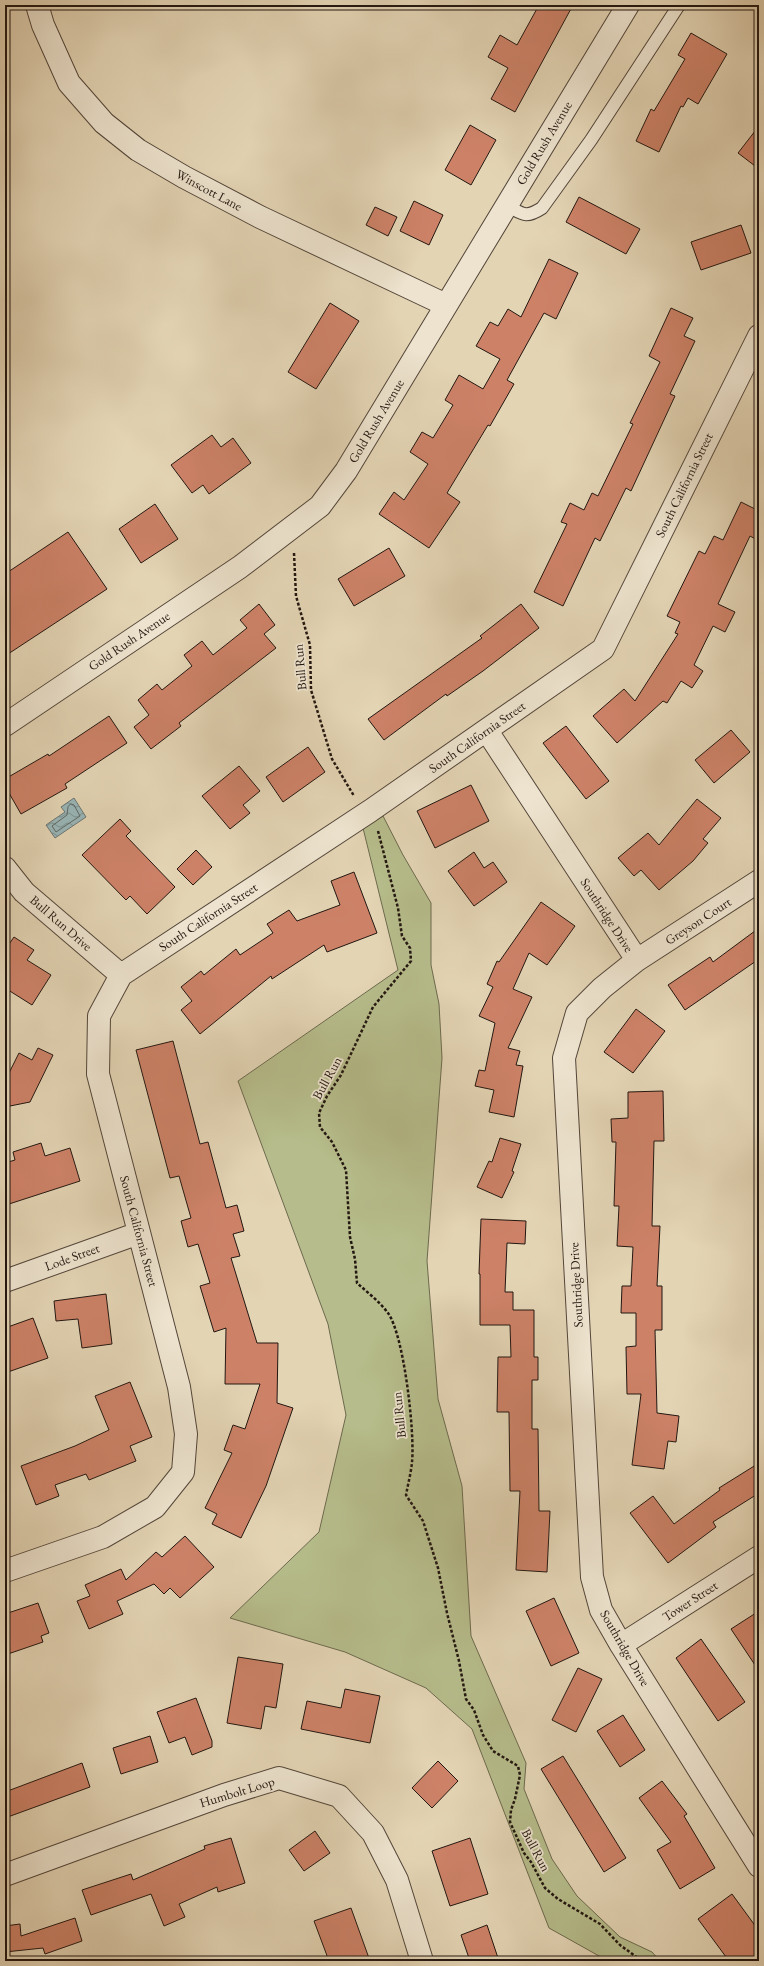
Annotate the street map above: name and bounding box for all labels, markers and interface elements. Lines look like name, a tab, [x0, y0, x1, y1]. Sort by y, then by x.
street label: Gold Rush Avenue	[512, 98, 576, 188]
street label: Winscott Lane	[173, 165, 245, 215]
street label: Gold Rush Avenue	[344, 376, 408, 466]
street label: South California Street	[651, 430, 717, 540]
street label: Gold Rush Avenue	[85, 607, 173, 675]
street label: Bull Run	[290, 643, 310, 691]
street label: South California Street	[425, 697, 529, 777]
street label: Southridge Drive	[577, 875, 637, 955]
street label: South California Street	[155, 879, 261, 955]
street label: Bull Run Drive	[26, 891, 96, 955]
street label: Greyson Court	[662, 893, 734, 949]
street label: Bull Run	[308, 1054, 346, 1102]
street label: South California Street	[116, 1174, 162, 1288]
street label: Lode Street	[42, 1239, 102, 1275]
street label: Southridge Drive	[565, 1242, 587, 1328]
street label: Bull Run	[388, 1391, 410, 1439]
street label: Tower Street	[659, 1577, 721, 1625]
street label: Southridge Drive	[596, 1607, 654, 1689]
street label: Humbolt Loop	[197, 1772, 277, 1811]
street label: Bull Run	[518, 1826, 554, 1875]

